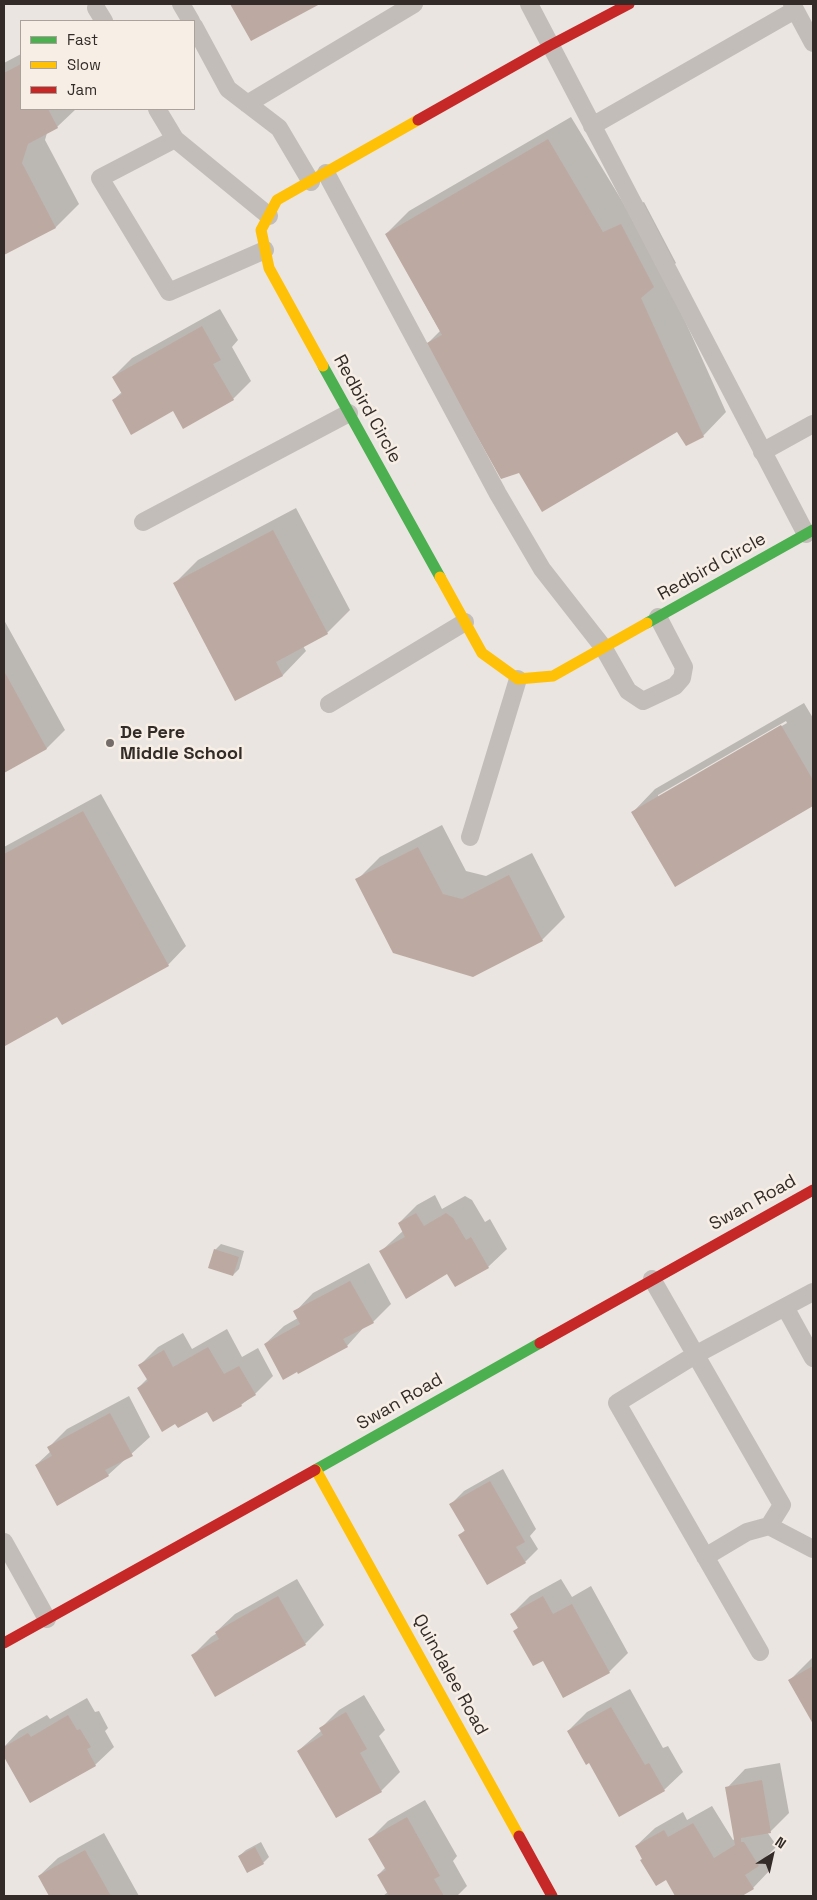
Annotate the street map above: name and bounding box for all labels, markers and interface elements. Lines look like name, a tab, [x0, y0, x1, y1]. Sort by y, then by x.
legend	[20, 20, 195, 110]
text: Fast	[67, 30, 98, 49]
text: Slow	[67, 55, 101, 74]
text: Jam	[67, 80, 97, 99]
street label: Redbird Circle	[328, 351, 406, 467]
street label: Redbird Circle	[654, 528, 770, 606]
place label: De Pere Middle School	[120, 722, 243, 764]
marker: De Pere Middle School	[104, 737, 116, 749]
street label: Swan Road	[706, 1170, 800, 1236]
street label: Swan Road	[353, 1369, 447, 1435]
street label: Quindalee Road	[408, 1611, 492, 1739]
north arrow	[747, 1830, 797, 1880]
text: N	[772, 1833, 790, 1853]

